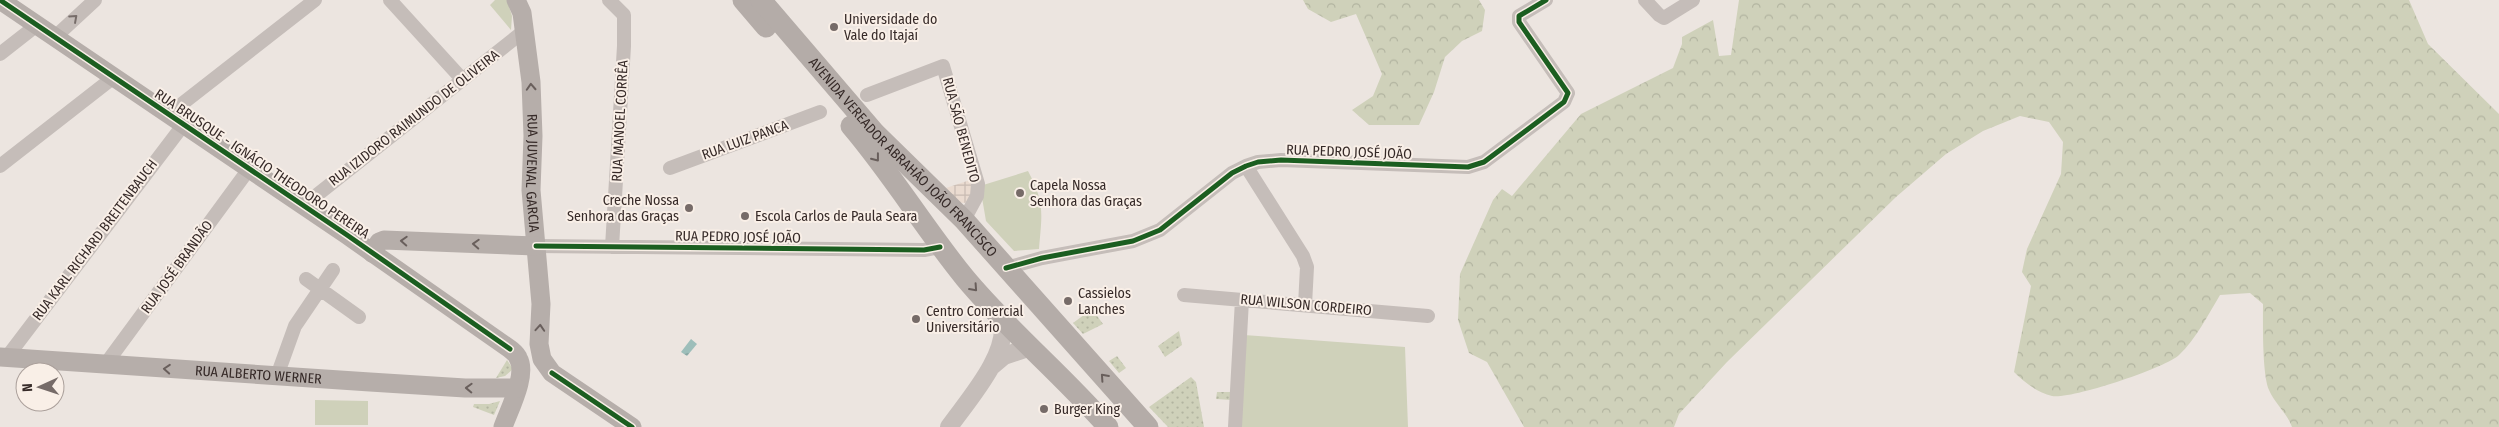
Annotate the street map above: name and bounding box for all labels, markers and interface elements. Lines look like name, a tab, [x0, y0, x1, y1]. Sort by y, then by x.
place label: Universidade do Vale do Itajaí	[844, 11, 937, 44]
one-way arrow	[69, 15, 78, 24]
marker: Universidade do Vale do Itajaí	[828, 21, 840, 33]
street label: RUA IZIDORO RAIMUNDO DE OLIVEIRA	[326, 46, 503, 190]
street label: AVENIDA VEREADOR ABRAHÃO JOÃO FRANCISCO	[805, 54, 1001, 260]
street label: RUA MANOEL CORRÊA	[607, 59, 632, 182]
street label: RUA SÃO BENEDITO	[939, 75, 983, 185]
one-way arrow	[526, 83, 537, 91]
street label: RUA BRUSQUE - IGNÁCIO THEODORO PEREIRA	[151, 85, 374, 243]
street label: RUA JUVENAL GARCIA	[522, 113, 543, 234]
street label: RUA LUIZ PANCA	[699, 116, 791, 164]
street label: RUA PEDRO JOSÉ JOÃO	[1286, 140, 1412, 163]
one-way arrow	[871, 152, 879, 161]
street label: RUA KARL RICHARD BREITENBAUCH	[29, 156, 161, 324]
place label: Capela Nossa Senhora das Graças	[1030, 177, 1142, 210]
marker: Capela Nossa Senhora das Graças	[1014, 187, 1026, 199]
place label: Creche Nossa Senhora das Graças	[567, 192, 679, 225]
marker: Creche Nossa Senhora das Graças	[683, 202, 695, 214]
place label: Escola Carlos de Paula Seara	[755, 208, 918, 225]
marker: Escola Carlos de Paula Seara	[739, 210, 751, 222]
street label: RUA JOSÉ BRANDÃO	[137, 216, 217, 317]
street label: RUA PEDRO JOSÉ JOÃO	[675, 226, 801, 247]
one-way arrow	[400, 235, 408, 246]
one-way arrow	[471, 239, 479, 249]
one-way arrow	[968, 282, 977, 291]
place label: Cassielos Lanches	[1078, 285, 1131, 318]
street label: RUA WILSON CORDEIRO	[1240, 291, 1373, 319]
marker: Cassielos Lanches	[1062, 295, 1074, 307]
place label: Centro Comercial Universitário	[926, 303, 1023, 336]
marker: Centro Comercial Universitário	[910, 313, 922, 325]
one-way arrow	[535, 323, 546, 331]
north arrow	[15, 362, 65, 412]
street label: RUA ALBERTO WERNER	[194, 362, 323, 387]
one-way arrow	[163, 363, 171, 374]
one-way arrow	[1100, 374, 1109, 383]
text: N	[19, 383, 36, 392]
one-way arrow	[465, 383, 472, 393]
place label: Burger King	[1054, 401, 1120, 418]
marker: Burger King	[1038, 403, 1050, 415]

